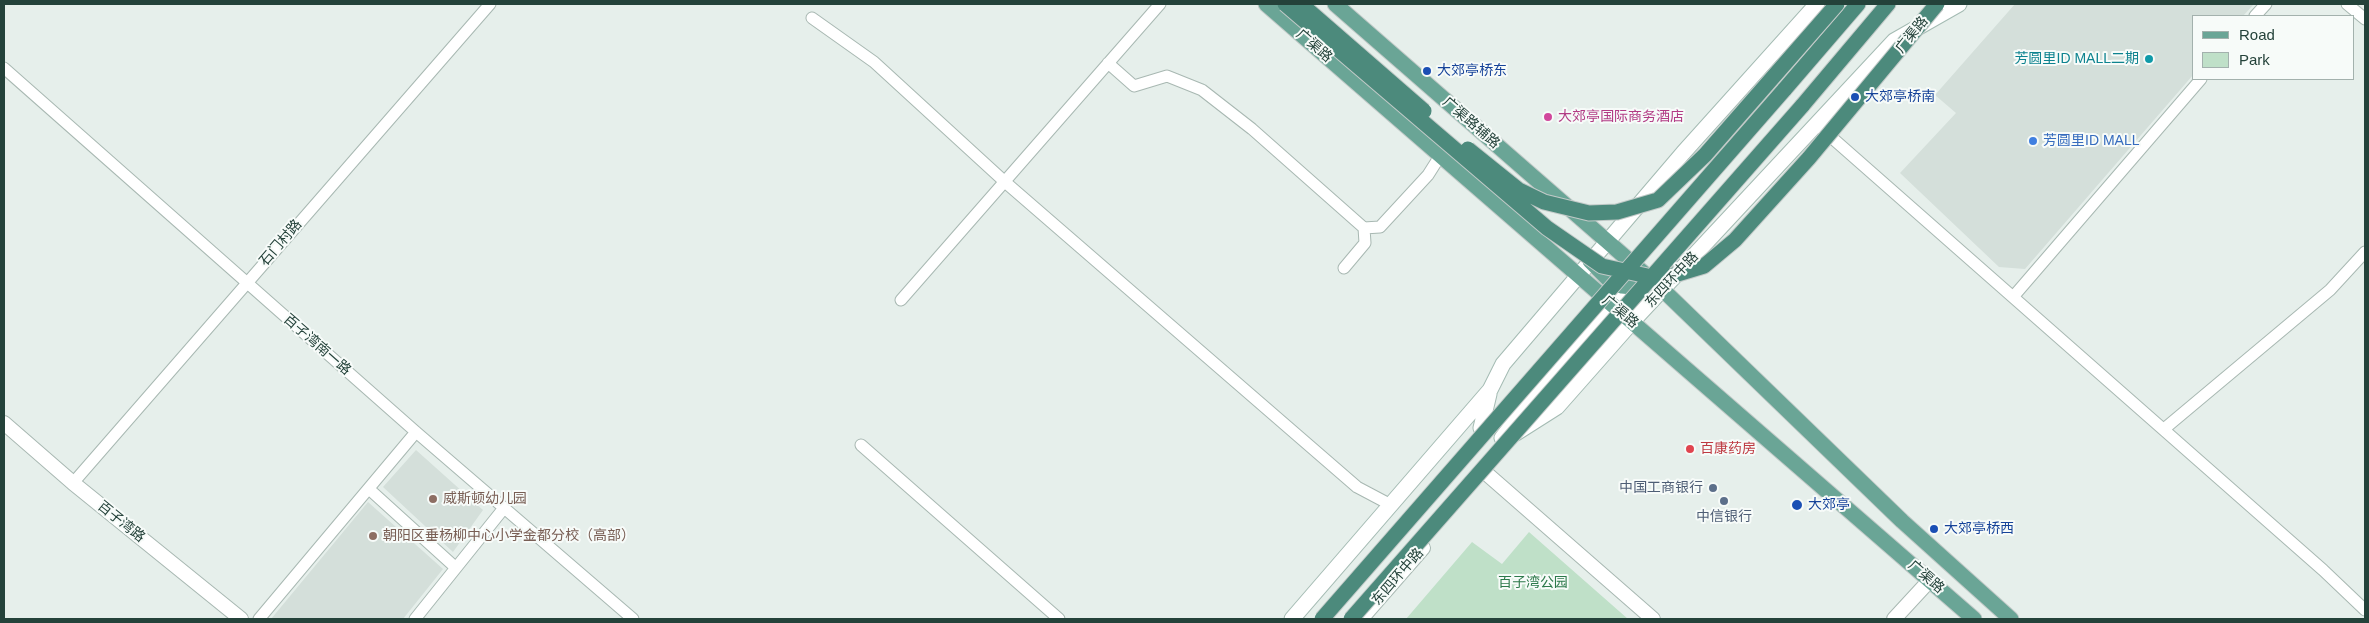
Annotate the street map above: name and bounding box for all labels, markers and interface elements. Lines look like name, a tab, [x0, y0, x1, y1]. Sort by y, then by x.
street label: 广渠路	[1892, 13, 1932, 57]
legend	[2192, 15, 2354, 80]
street label: 广渠路	[1293, 26, 1335, 66]
text: Road	[2239, 26, 2275, 43]
place label: 芳圆里ID MALL二期	[2015, 51, 2139, 67]
text: Park	[2239, 51, 2270, 68]
marker: 芳圆里ID MALL二期	[2143, 53, 2155, 65]
place label: 大郊亭桥东	[1437, 63, 1507, 79]
marker: 大郊亭桥东	[1421, 65, 1433, 77]
place label: 大郊亭桥南	[1865, 89, 1935, 105]
marker: 大郊亭桥南	[1849, 91, 1861, 103]
street label: 广渠路辅路	[1439, 94, 1503, 152]
place label: 大郊亭国际商务酒店	[1558, 109, 1684, 125]
marker: 大郊亭国际商务酒店	[1542, 111, 1554, 123]
place label: 芳圆里ID MALL	[2043, 133, 2139, 149]
marker: 芳圆里ID MALL	[2027, 135, 2039, 147]
street label: 石门村路	[256, 216, 306, 270]
street label: 东四环中路	[1642, 249, 1702, 311]
street label: 广渠路	[1599, 292, 1641, 332]
street label: 百子湾南一路	[280, 311, 354, 379]
place label: 百康药房	[1700, 441, 1756, 457]
marker: 百康药房	[1684, 443, 1696, 455]
place label: 中国工商银行	[1619, 480, 1703, 496]
marker: 中国工商银行	[1707, 482, 1719, 494]
place label: 威斯顿幼儿园	[443, 491, 527, 507]
marker: 威斯顿幼儿园	[427, 493, 439, 505]
marker: 中信银行	[1718, 495, 1730, 507]
place label: 大郊亭	[1808, 497, 1850, 513]
street label: 百子湾路	[94, 498, 148, 546]
marker: 大郊亭	[1790, 498, 1804, 512]
place label: 中信银行	[1696, 509, 1752, 525]
place label: 大郊亭桥西	[1944, 521, 2014, 537]
marker: 大郊亭桥西	[1928, 523, 1940, 535]
place label: 朝阳区垂杨柳中心小学金都分校（高部）	[383, 528, 635, 544]
marker: 朝阳区垂杨柳中心小学金都分校（高部）	[367, 530, 379, 542]
street label: 东四环中路	[1369, 545, 1427, 609]
street label: 广渠路	[1905, 557, 1947, 597]
park label: 百子湾公园	[1498, 575, 1568, 591]

